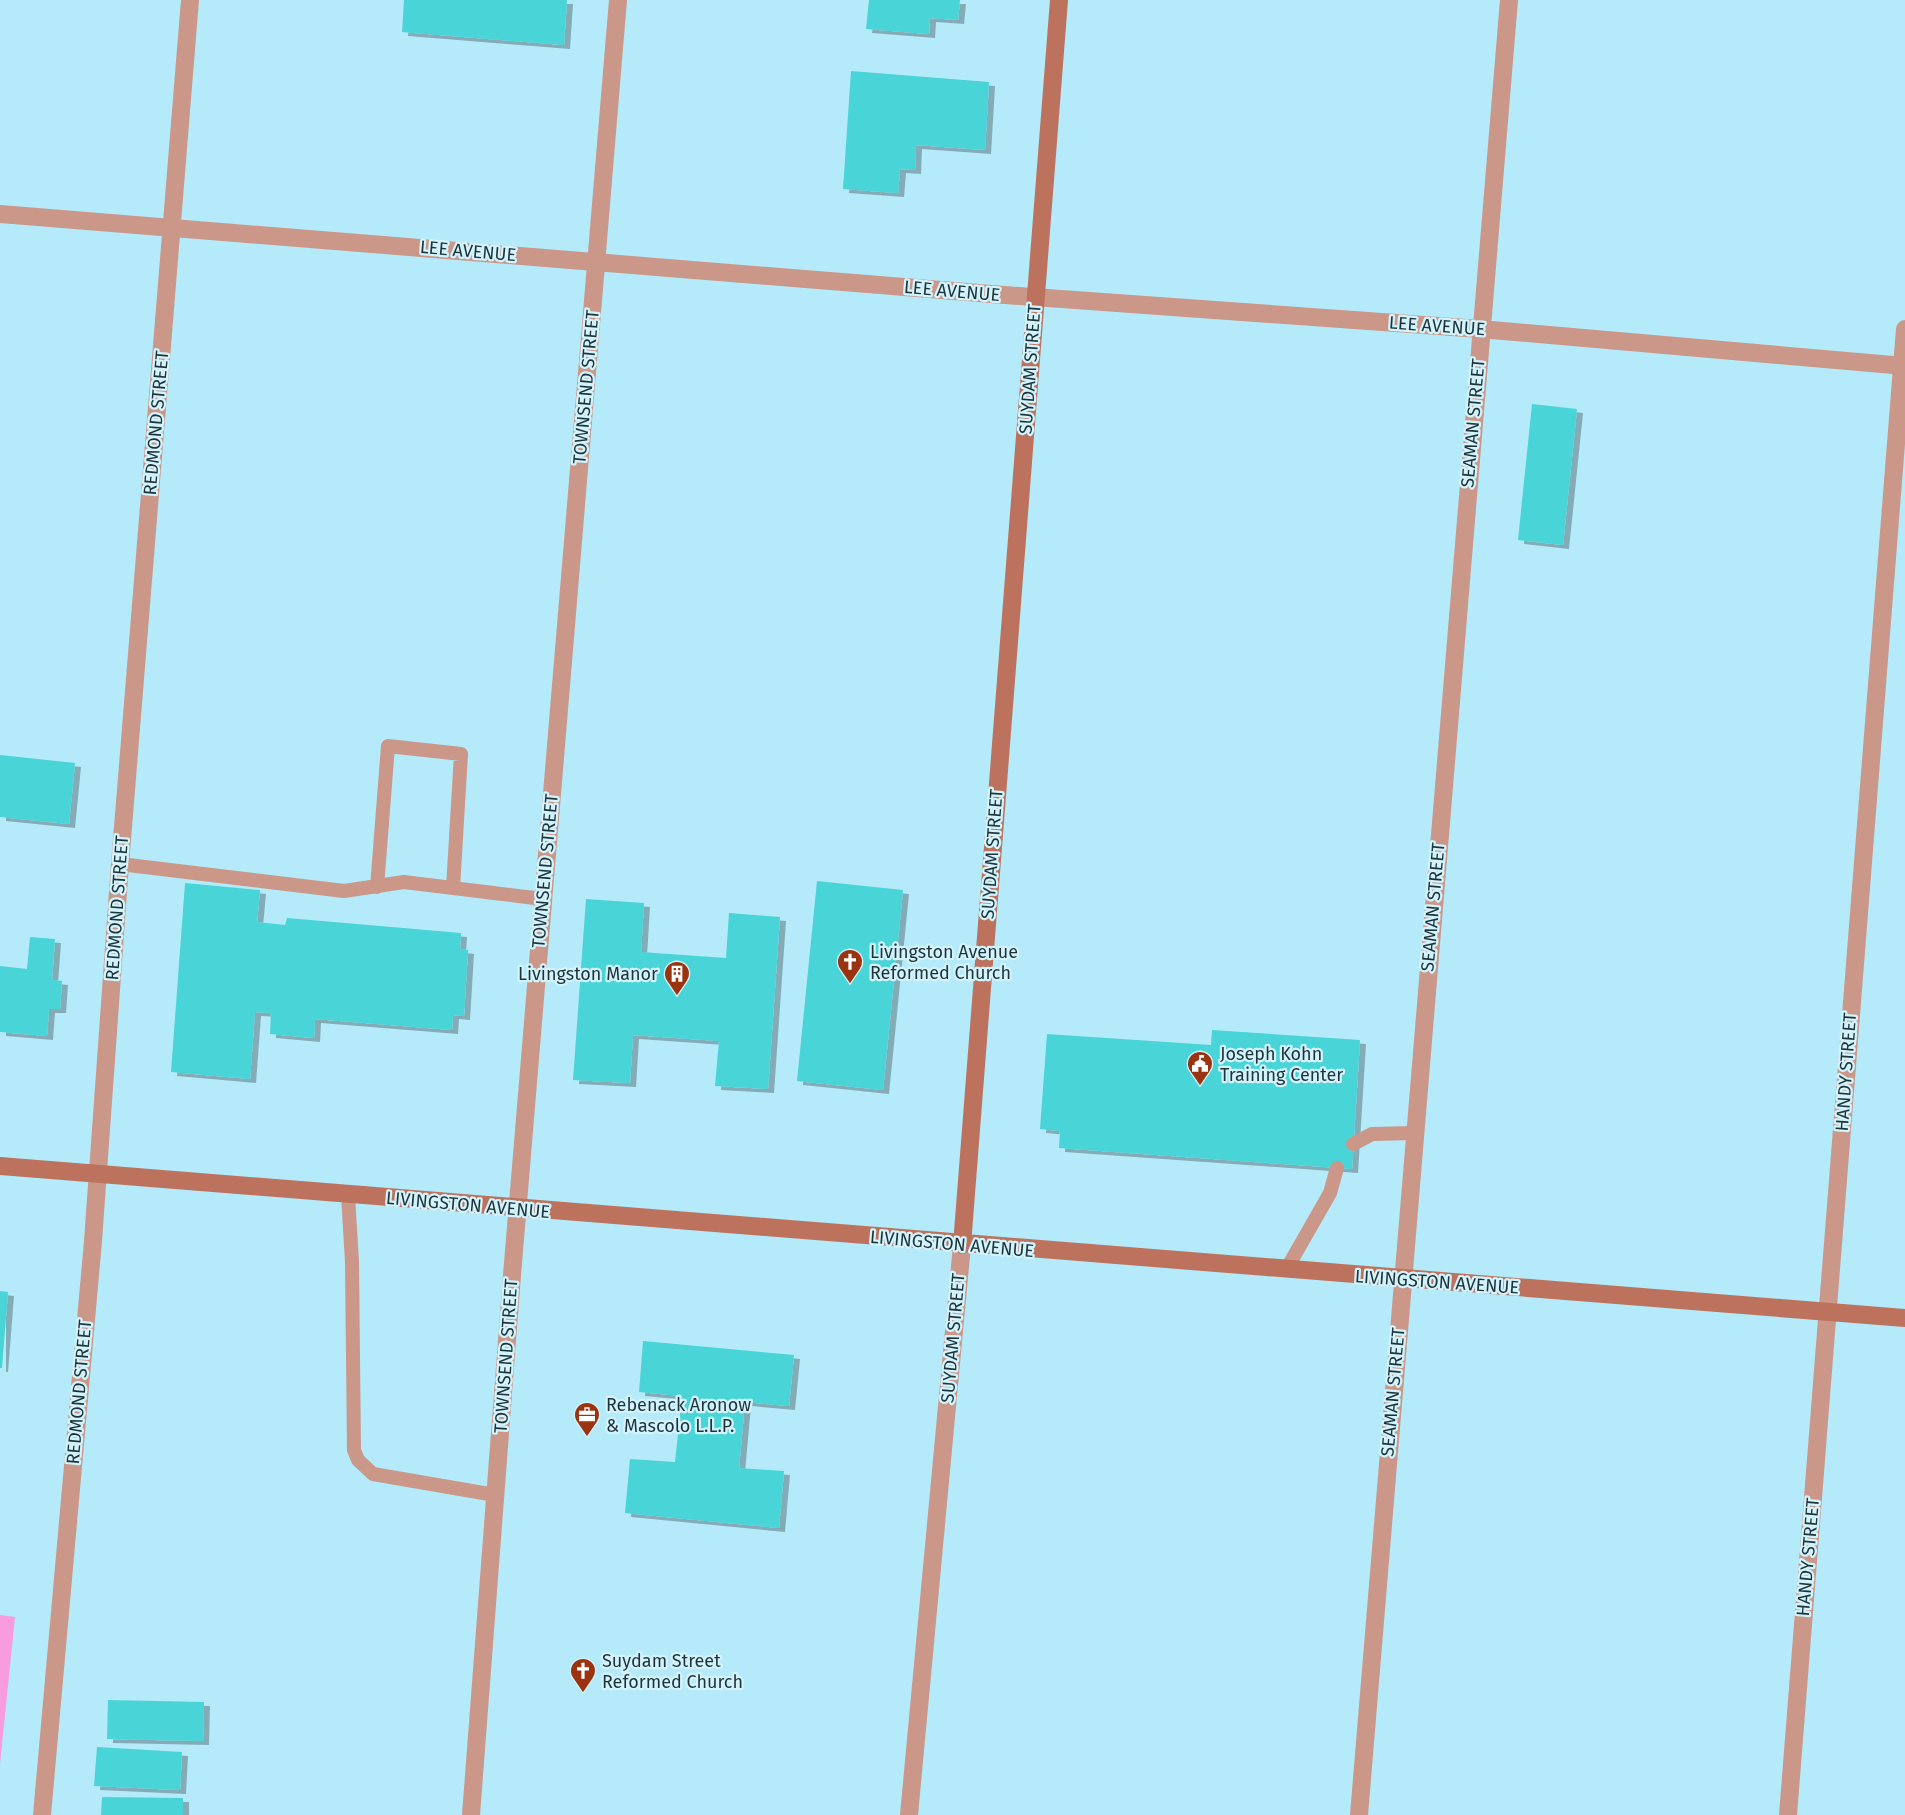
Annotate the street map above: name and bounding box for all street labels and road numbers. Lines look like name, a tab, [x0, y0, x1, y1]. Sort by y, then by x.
street label: LEE AVENUE	[419, 236, 517, 266]
street label: LEE AVENUE	[903, 276, 1001, 306]
street label: SUYDAM STREET	[1014, 303, 1046, 435]
street label: TOWNSEND STREET	[568, 308, 604, 465]
street label: LEE AVENUE	[1388, 312, 1486, 340]
street label: REDMOND STREET	[139, 349, 173, 496]
street label: SEAMAN STREET	[1456, 357, 1490, 488]
street label: SUYDAM STREET	[976, 788, 1008, 920]
street label: TOWNSEND STREET	[527, 792, 563, 949]
street label: REDMOND STREET	[101, 834, 133, 981]
street label: SEAMAN STREET	[1416, 841, 1450, 972]
street label: HANDY STREET	[1831, 1011, 1861, 1132]
street label: LIVINGSTON AVENUE	[385, 1187, 551, 1223]
street label: LIVINGSTON AVENUE	[869, 1226, 1035, 1262]
street label: LIVINGSTON AVENUE	[1354, 1265, 1520, 1299]
street label: SUYDAM STREET	[936, 1271, 970, 1404]
street label: TOWNSEND STREET	[490, 1277, 522, 1434]
street label: REDMOND STREET	[62, 1318, 96, 1465]
street label: SEAMAN STREET	[1376, 1326, 1410, 1457]
street label: HANDY STREET	[1792, 1496, 1824, 1617]

